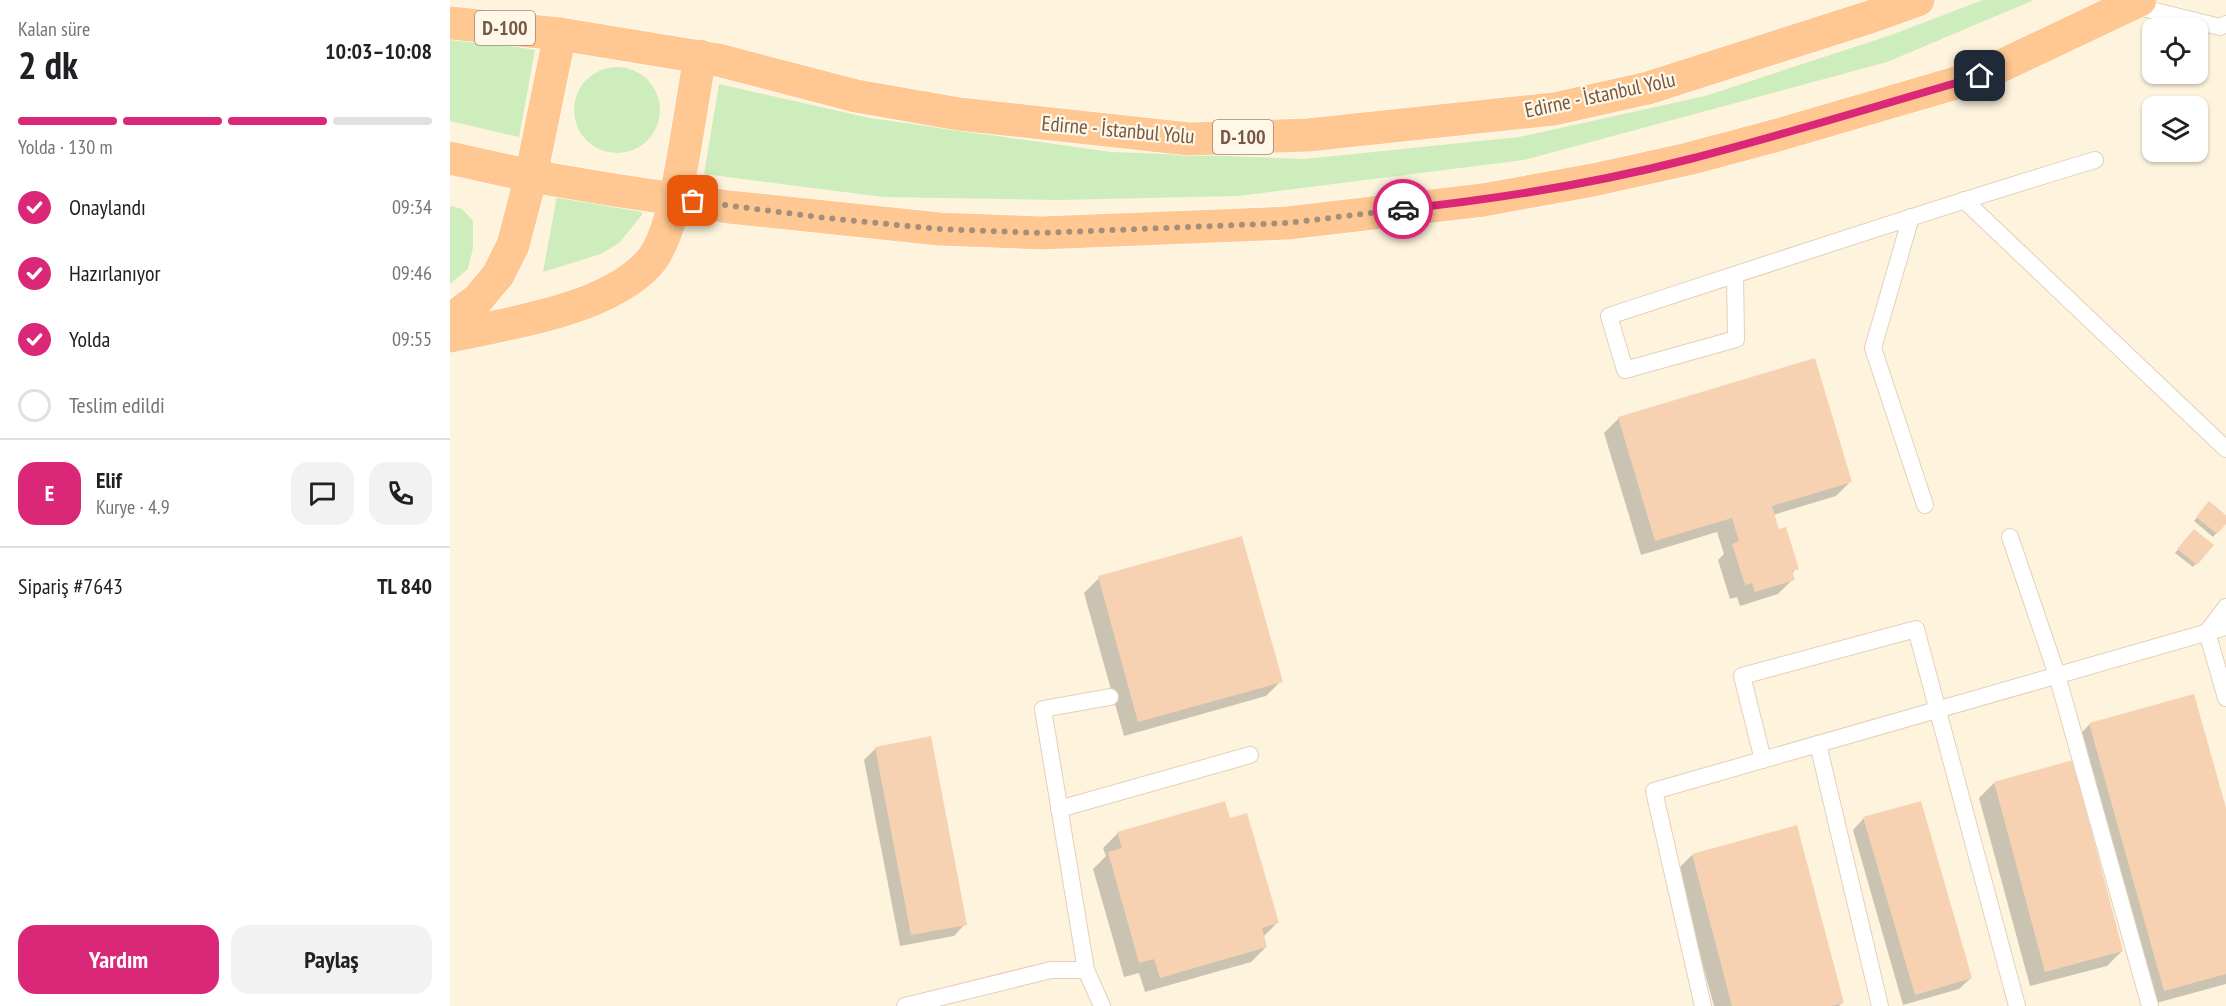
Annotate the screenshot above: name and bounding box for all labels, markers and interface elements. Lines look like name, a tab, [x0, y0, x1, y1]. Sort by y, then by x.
road number: D-100	[475, 11, 535, 45]
text: Kalan süre	[18, 16, 90, 42]
map controls	[2142, 18, 2208, 162]
button: locate	[2142, 18, 2208, 84]
text: 10:03–10:08	[325, 37, 432, 65]
text: 2 dk	[18, 39, 78, 90]
pin	[1954, 50, 2005, 101]
icon: home	[1963, 59, 1996, 92]
street label: Edirne - İstanbul Yolu	[1522, 65, 1678, 124]
button: layers	[2142, 96, 2208, 162]
street label: Edirne - İstanbul Yolu	[1041, 109, 1196, 150]
road number: D-100	[1213, 120, 1273, 154]
text: Yolda · 130 m	[18, 134, 113, 160]
pin	[667, 175, 718, 226]
courier	[1373, 179, 1433, 239]
icon: bag	[676, 184, 709, 217]
icon: check	[18, 191, 51, 224]
text: Onaylandı	[69, 193, 146, 221]
icon: car	[1387, 193, 1420, 226]
text: 09:34	[392, 194, 432, 220]
icon: check	[18, 257, 51, 290]
text: Hazırlanıyor	[69, 259, 160, 287]
text: 09:46	[392, 260, 432, 286]
icon: check	[18, 323, 51, 356]
text: Yolda	[69, 325, 110, 353]
text: 09:55	[392, 326, 432, 352]
text: Teslim edildi	[69, 391, 165, 419]
button: chat	[291, 462, 354, 525]
button: phone	[369, 462, 432, 525]
text: Elif	[96, 466, 122, 494]
text: E	[45, 479, 54, 507]
text: Kurye · 4.9	[96, 494, 170, 520]
text: Sipariş #7643	[18, 572, 123, 600]
text: TL 840	[377, 572, 432, 600]
button: Yardım	[18, 925, 219, 994]
button: Paylaş	[231, 925, 432, 994]

